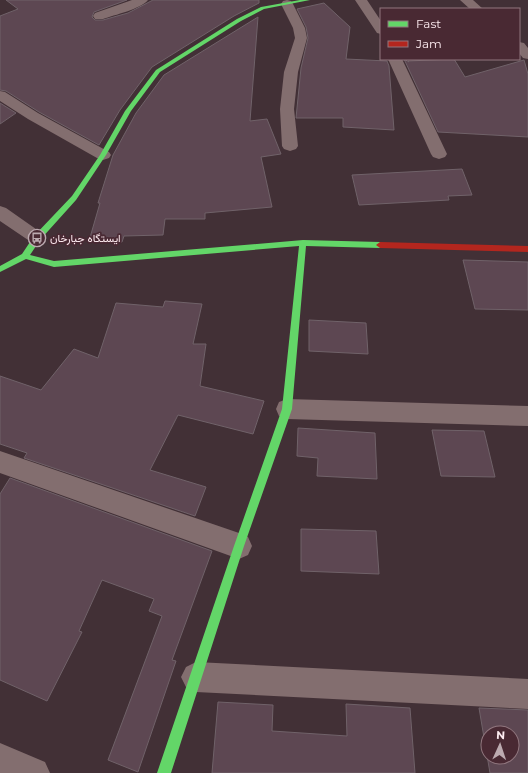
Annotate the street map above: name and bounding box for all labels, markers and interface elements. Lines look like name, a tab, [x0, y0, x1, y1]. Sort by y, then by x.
legend	[380, 8, 520, 60]
text: Fast	[416, 16, 441, 31]
text: Jam	[415, 36, 442, 51]
bus stop icon: ایستگاه جبارخان	[27, 228, 47, 248]
place label: ایستگاه جبارخان	[50, 231, 121, 245]
north arrow	[480, 725, 520, 765]
text: N	[496, 728, 505, 742]

